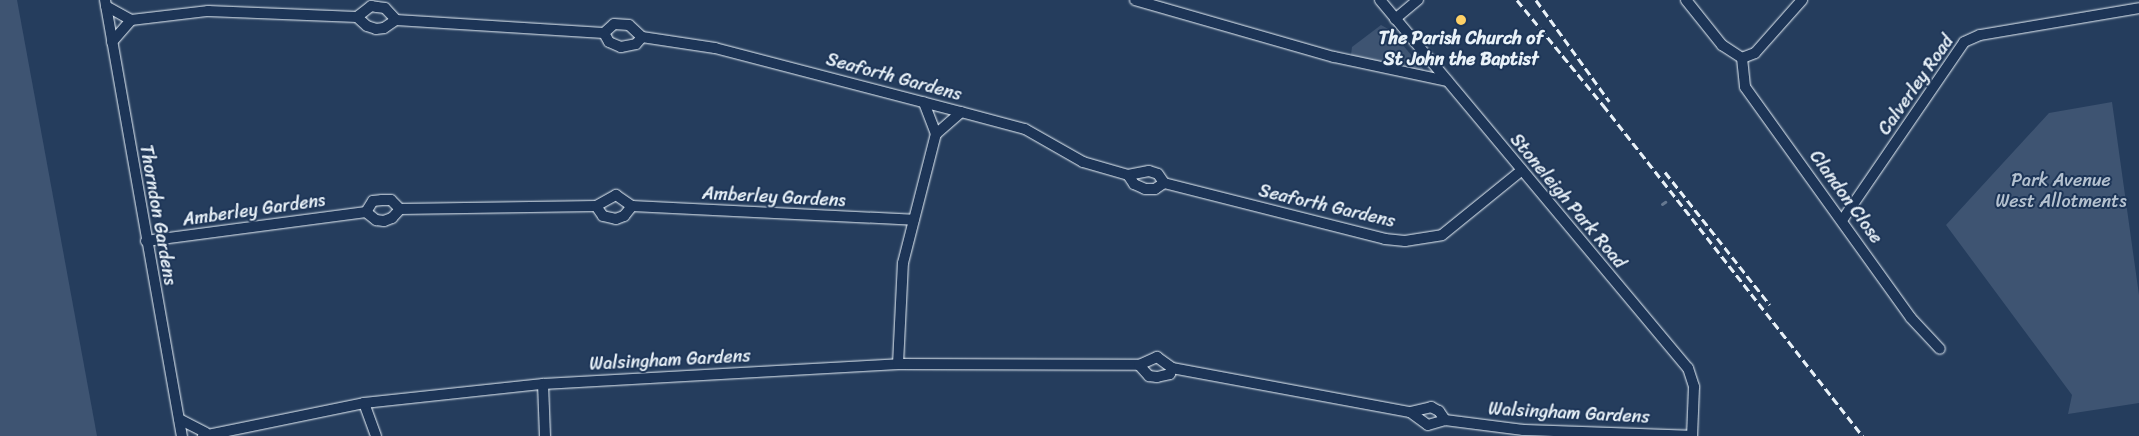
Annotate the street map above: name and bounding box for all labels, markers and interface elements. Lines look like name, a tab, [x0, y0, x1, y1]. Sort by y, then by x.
marker: The Parish Church of St John the Baptist	[1455, 14, 1467, 26]
place label: The Parish Church of St John the Baptist	[1378, 28, 1544, 70]
street label: Calverley Road	[1874, 31, 1958, 139]
street label: Seaforth Gardens	[824, 48, 964, 106]
street label: Stoneleigh Park Road	[1505, 129, 1631, 273]
street label: Thorndon Gardens	[135, 143, 181, 287]
street label: Clandon Close	[1805, 146, 1887, 248]
park label: Park Avenue West Allotments	[1996, 170, 2126, 212]
street label: Seaforth Gardens	[1257, 180, 1397, 232]
street label: Amberley Gardens	[701, 182, 847, 212]
street label: Amberley Gardens	[181, 189, 327, 231]
street label: Walsingham Gardens	[589, 345, 751, 375]
street label: Walsingham Gardens	[1488, 398, 1650, 428]

